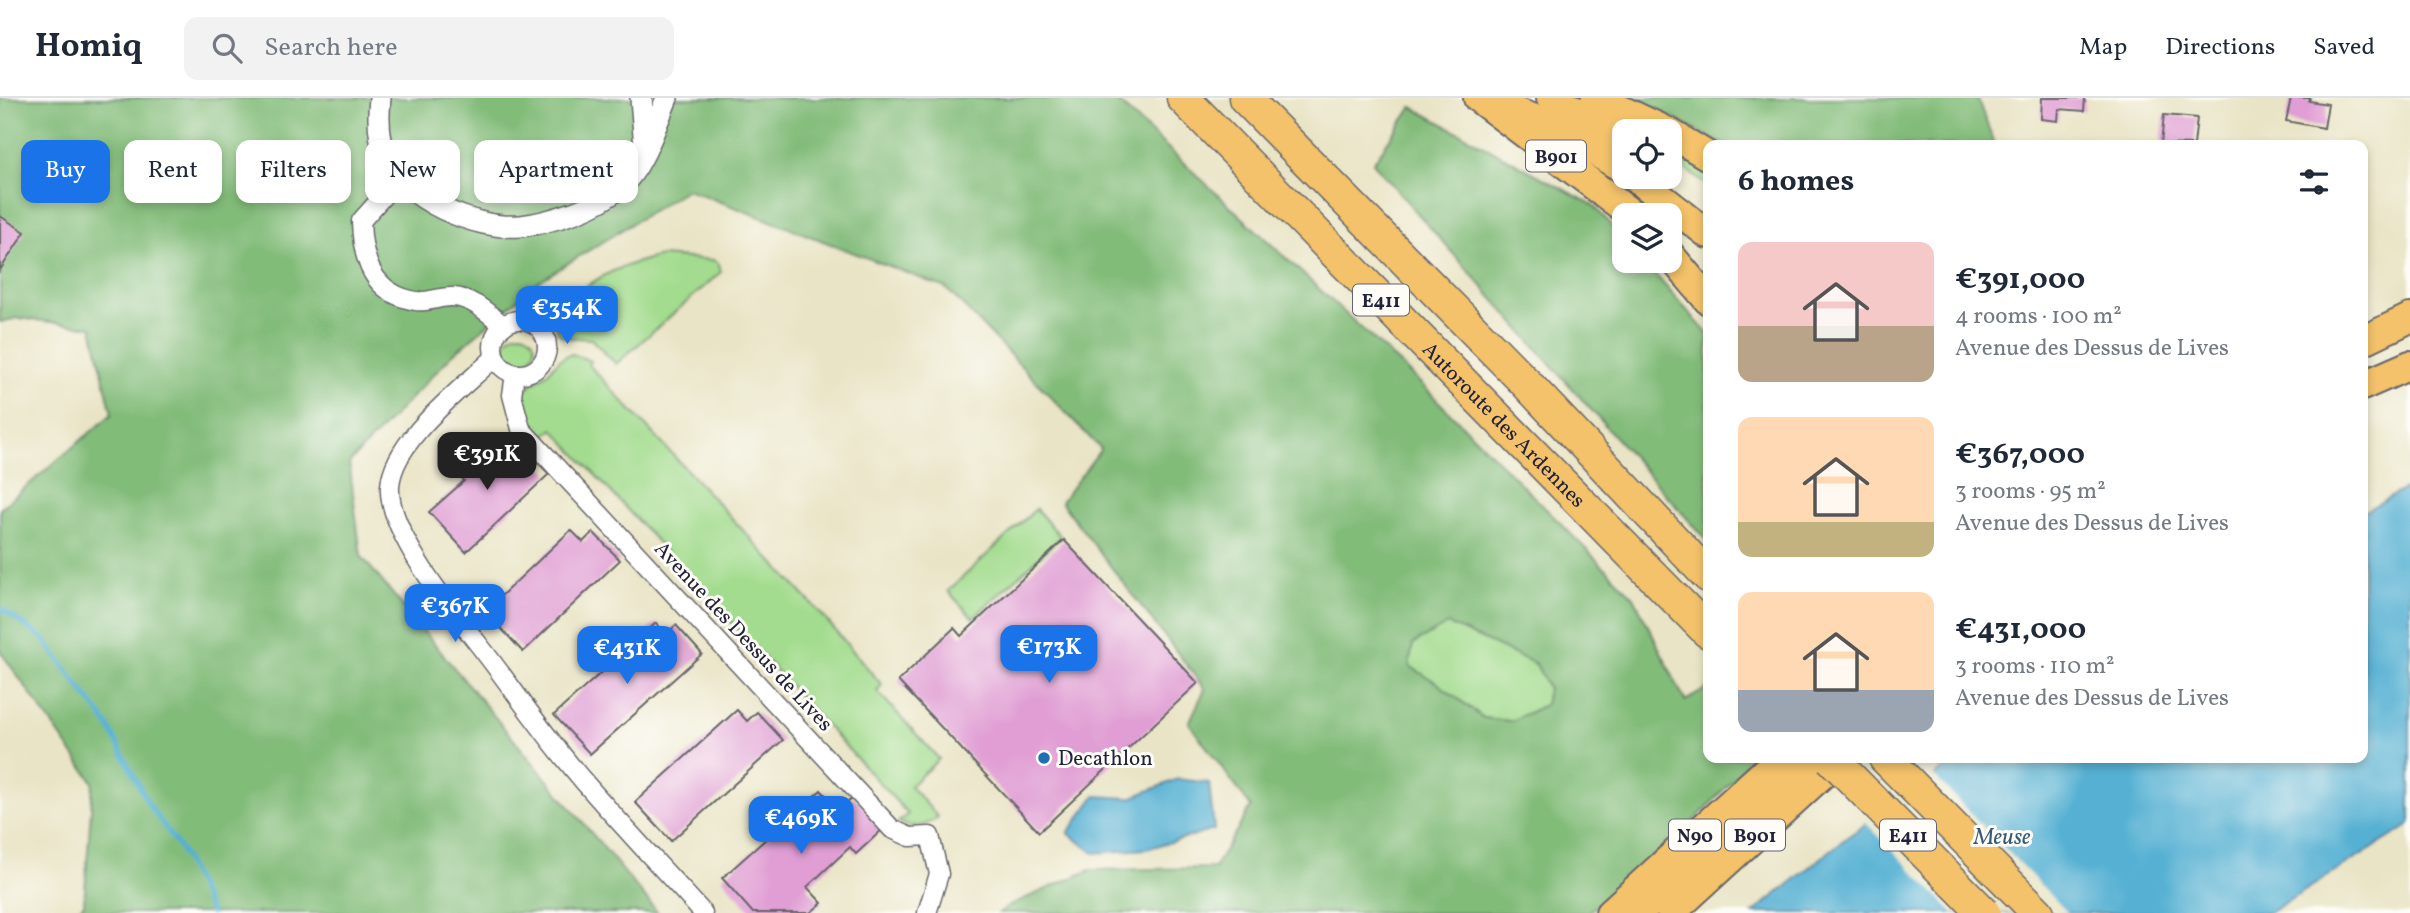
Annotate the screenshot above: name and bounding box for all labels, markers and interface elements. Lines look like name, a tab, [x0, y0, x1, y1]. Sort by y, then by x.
search box	[184, 17, 674, 80]
text: Homiq	[35, 25, 142, 71]
icon: search	[208, 29, 246, 67]
text: Search here	[264, 30, 397, 66]
text: Map	[2079, 31, 2127, 65]
text: Directions	[2165, 31, 2275, 65]
text: Saved	[2313, 31, 2375, 65]
map controls	[1612, 119, 1682, 273]
button: locate	[1612, 119, 1682, 189]
chip: Buy	[21, 140, 110, 203]
chip: Rent	[124, 140, 222, 203]
chip: Filters	[236, 140, 351, 203]
chip: New	[365, 140, 460, 203]
chip: Apartment	[474, 140, 638, 203]
road number: B901	[1526, 141, 1586, 172]
text: 6 homes	[1738, 161, 1854, 203]
icon: filters	[2295, 163, 2333, 201]
button: layers	[1612, 203, 1682, 273]
text: €391,000	[1955, 259, 2085, 301]
icon: home	[1794, 270, 1878, 354]
road number: E411	[1353, 284, 1409, 316]
pin: €354K	[518, 286, 616, 346]
text: €354K	[532, 293, 602, 325]
text: 4 rooms · 100 m²	[1955, 301, 2122, 333]
text: Avenue des Dessus de Lives	[1955, 333, 2229, 365]
street label: Autoroute des Ardennes	[1415, 336, 1591, 515]
pin: €391K	[438, 432, 536, 492]
text: €367,000	[1955, 434, 2085, 476]
text: €391K	[454, 439, 520, 471]
icon: home	[1794, 445, 1878, 529]
text: 3 rooms · 95 m²	[1955, 476, 2106, 508]
text: Avenue des Dessus de Lives	[1955, 508, 2229, 540]
street label: Avenue des Dessus de Lives	[647, 536, 839, 738]
pin: €367K	[406, 584, 504, 644]
text: €367K	[421, 591, 489, 623]
text: €431,000	[1955, 609, 2086, 651]
icon: home	[1794, 620, 1878, 704]
pin: €431K	[578, 626, 676, 686]
pin: €173K	[1000, 626, 1098, 685]
text: €173K	[1016, 632, 1082, 664]
text: €431K	[593, 633, 661, 665]
text: 3 rooms · 110 m²	[1955, 651, 2115, 683]
text: Avenue des Dessus de Lives	[1955, 683, 2229, 715]
place label: Decathlon	[1058, 745, 1153, 774]
marker: Decathlon	[1036, 750, 1052, 766]
pin: €469K	[752, 796, 850, 856]
text: €469K	[765, 803, 837, 835]
road number: N90	[1669, 820, 1721, 850]
road number: B901	[1725, 820, 1785, 850]
road number: E411	[1880, 820, 1936, 850]
water label: Meuse	[1973, 822, 2031, 854]

